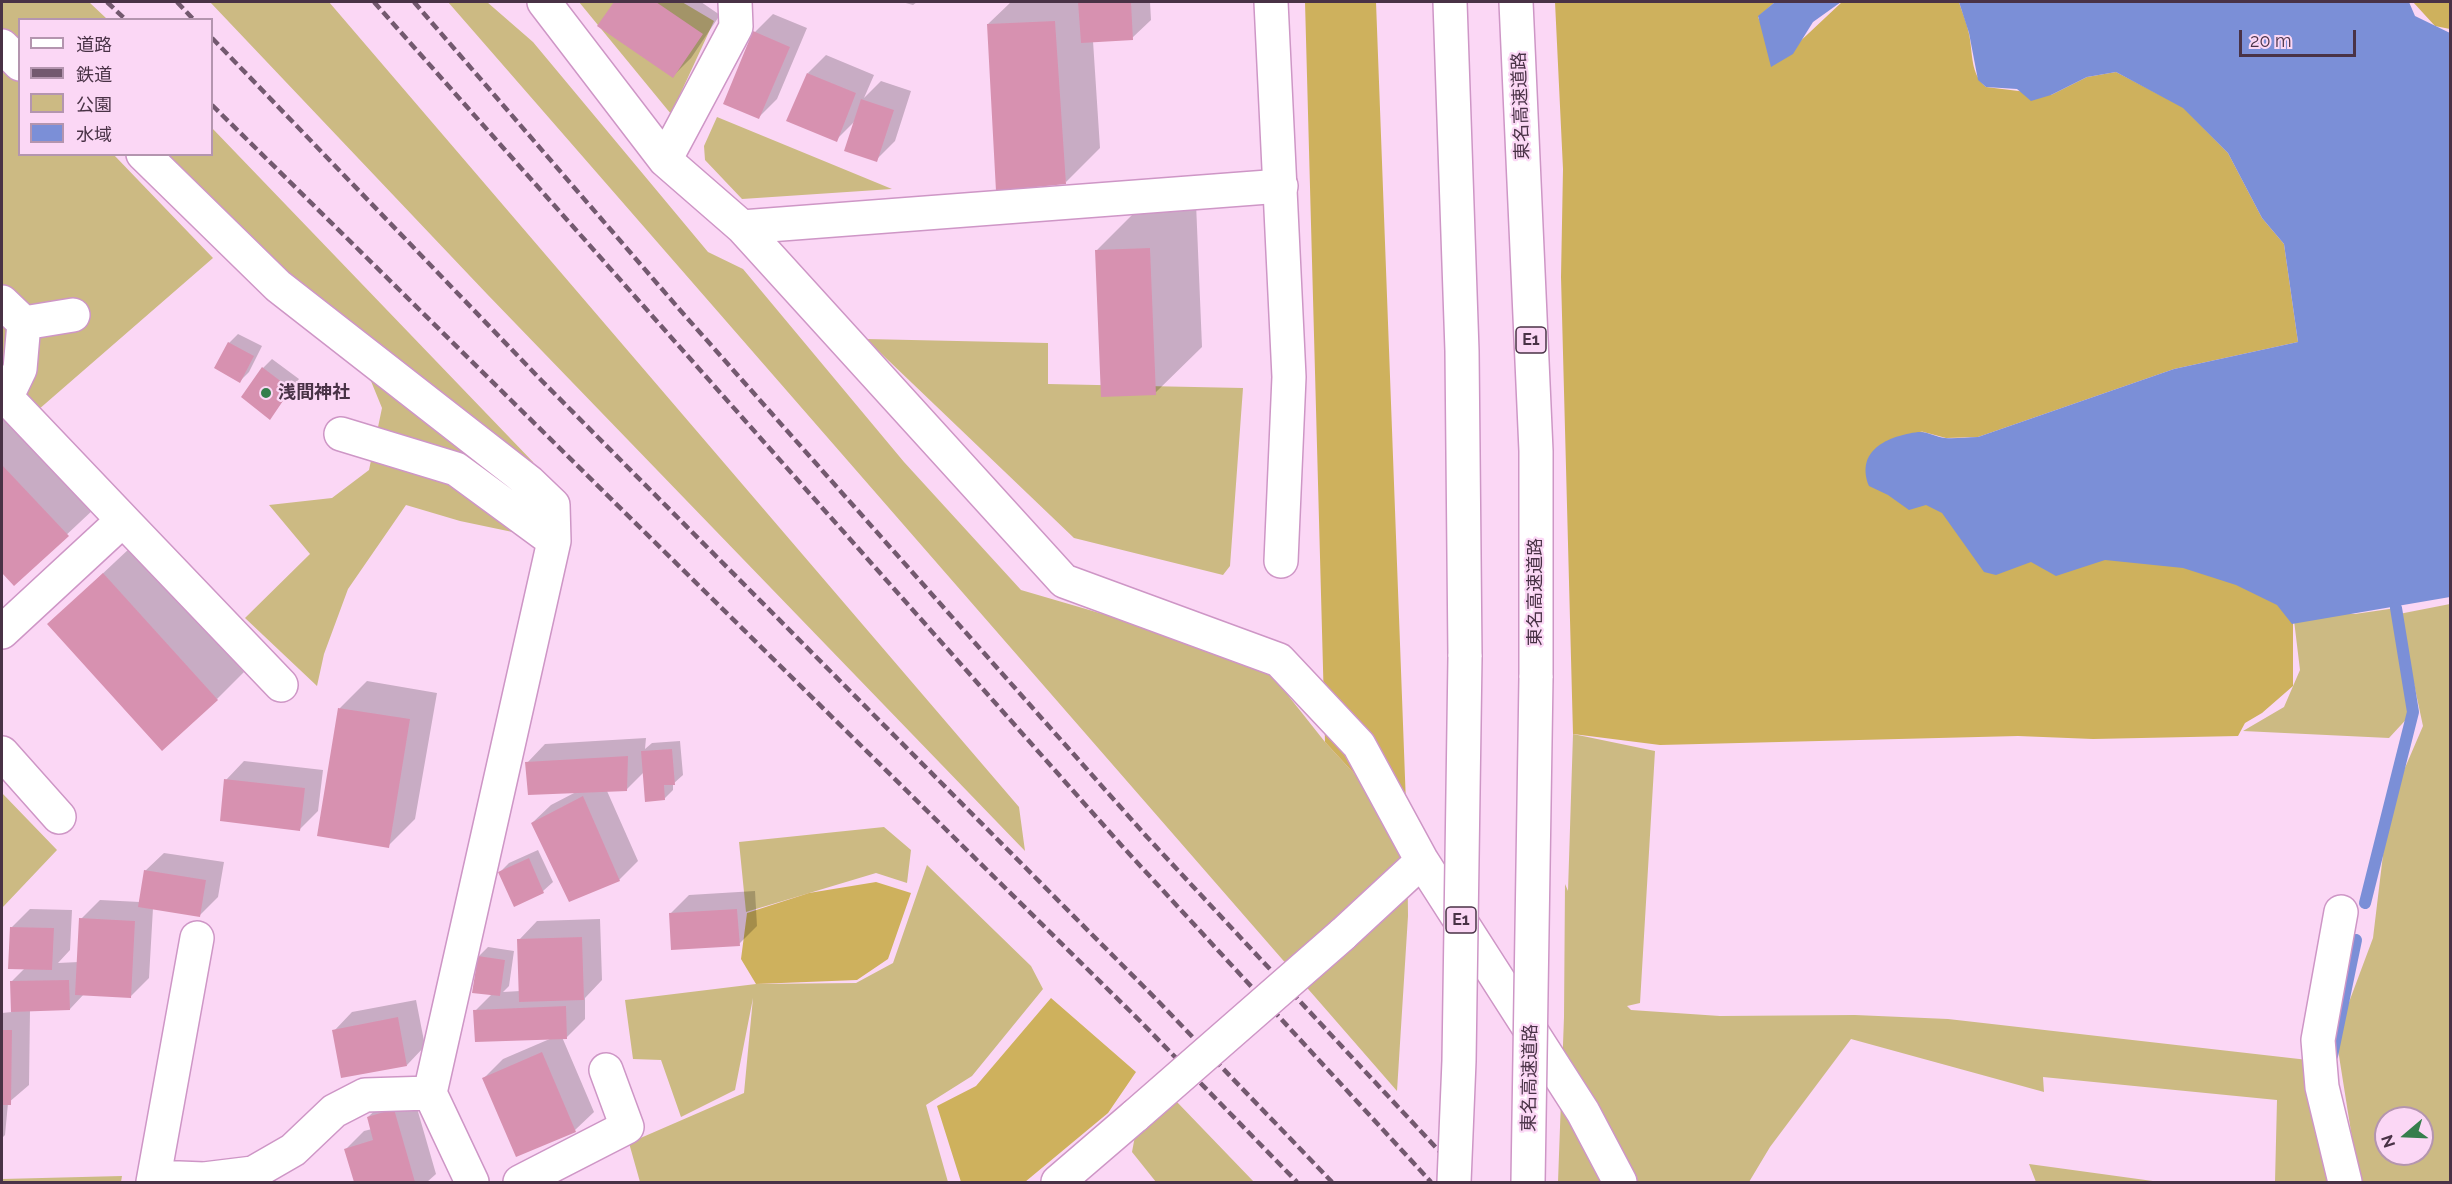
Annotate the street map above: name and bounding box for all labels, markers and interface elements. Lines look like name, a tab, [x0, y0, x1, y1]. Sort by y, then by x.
legend	[18, 18, 213, 156]
scale bar	[2242, 18, 2359, 56]
text: 20 m	[2250, 30, 2292, 51]
text: 道路	[76, 34, 112, 55]
street label: 東名高速道路	[1508, 52, 1534, 160]
text: 鉄道	[76, 64, 112, 85]
text: 公園	[76, 94, 112, 115]
text: 水域	[76, 124, 112, 145]
road number: E1	[1516, 327, 1546, 353]
place label: 浅間神社	[278, 382, 350, 404]
marker: 浅間神社	[259, 386, 273, 400]
street label: 東名高速道路	[1525, 538, 1547, 646]
road number: E1	[1446, 907, 1476, 933]
street label: 東名高速道路	[1518, 1024, 1542, 1132]
north arrow	[2374, 1106, 2434, 1166]
text: N	[2377, 1133, 2399, 1150]

